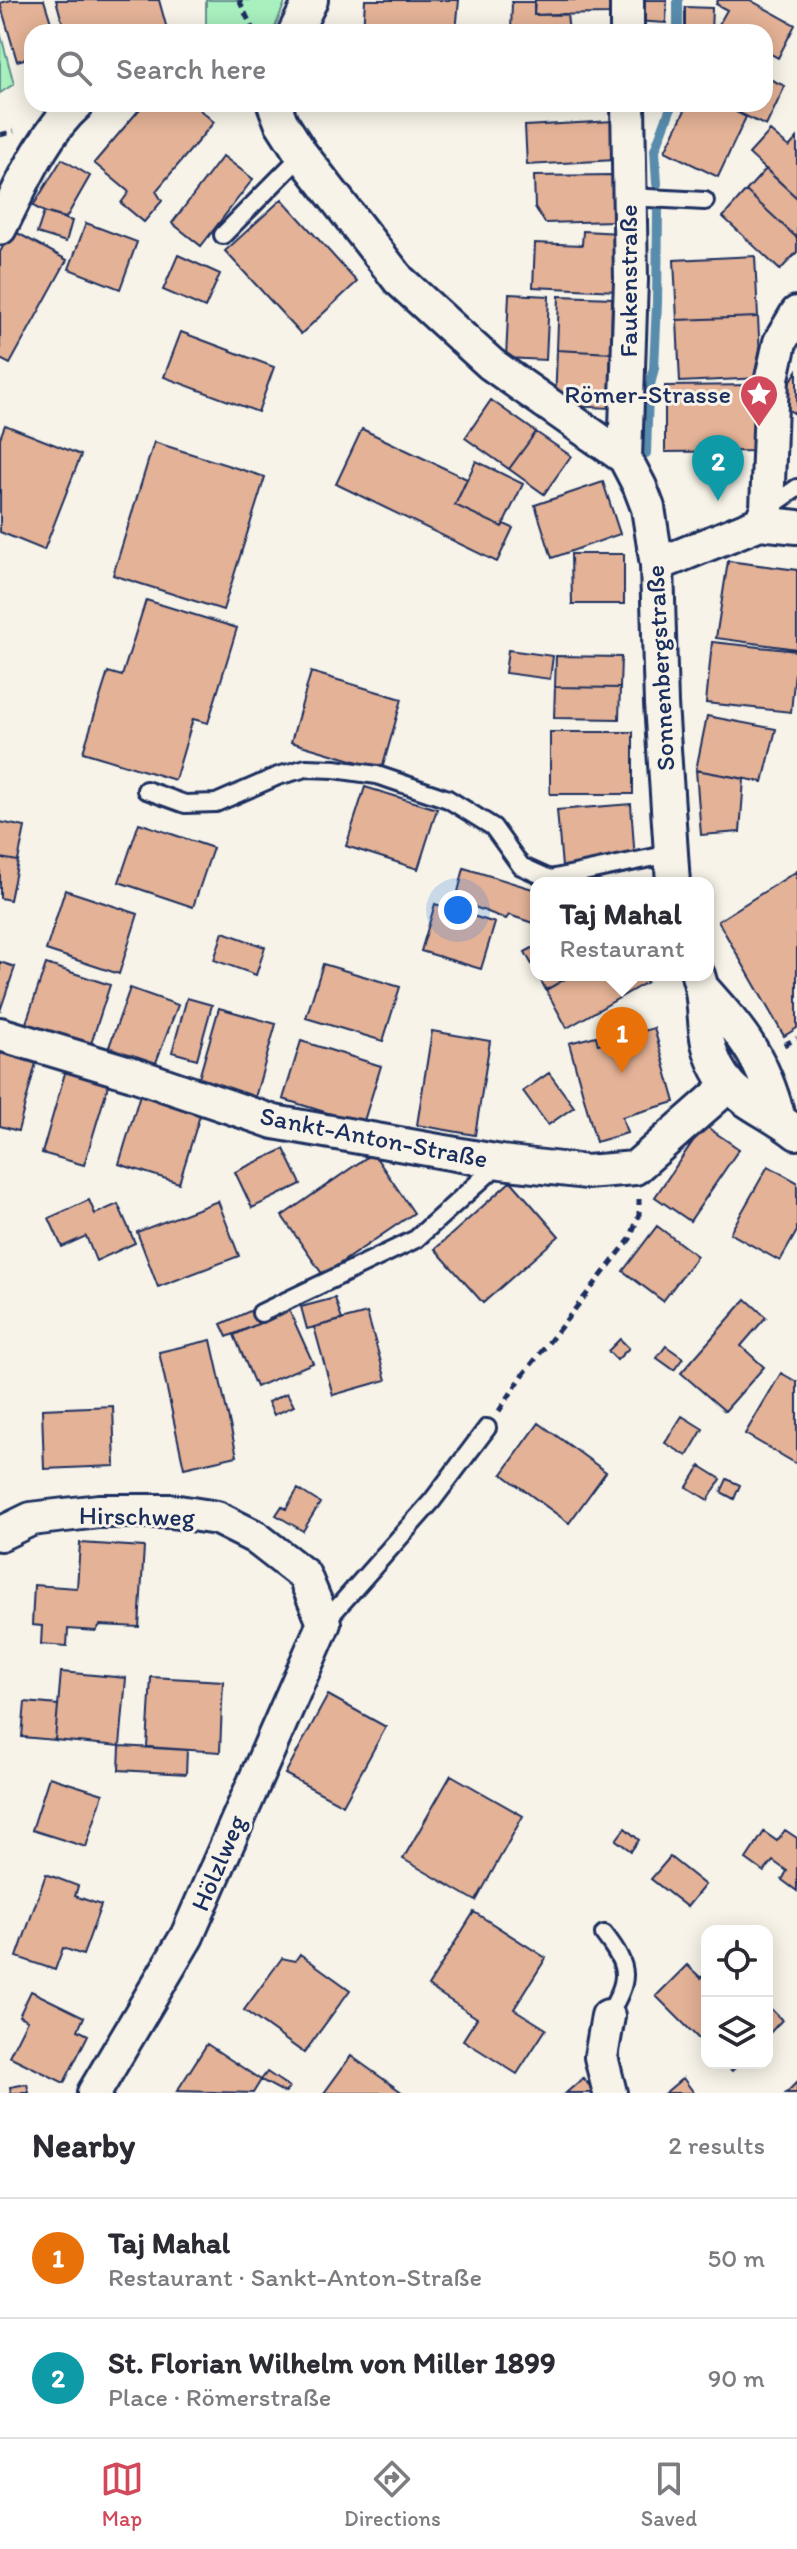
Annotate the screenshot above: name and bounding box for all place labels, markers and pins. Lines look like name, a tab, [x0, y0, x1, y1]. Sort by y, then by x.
place icon: Römer-Strasse	[738, 373, 780, 428]
place label: Römer-Strasse	[564, 378, 731, 410]
pin: 2	[692, 435, 744, 501]
pin: 1	[596, 1007, 648, 1073]

